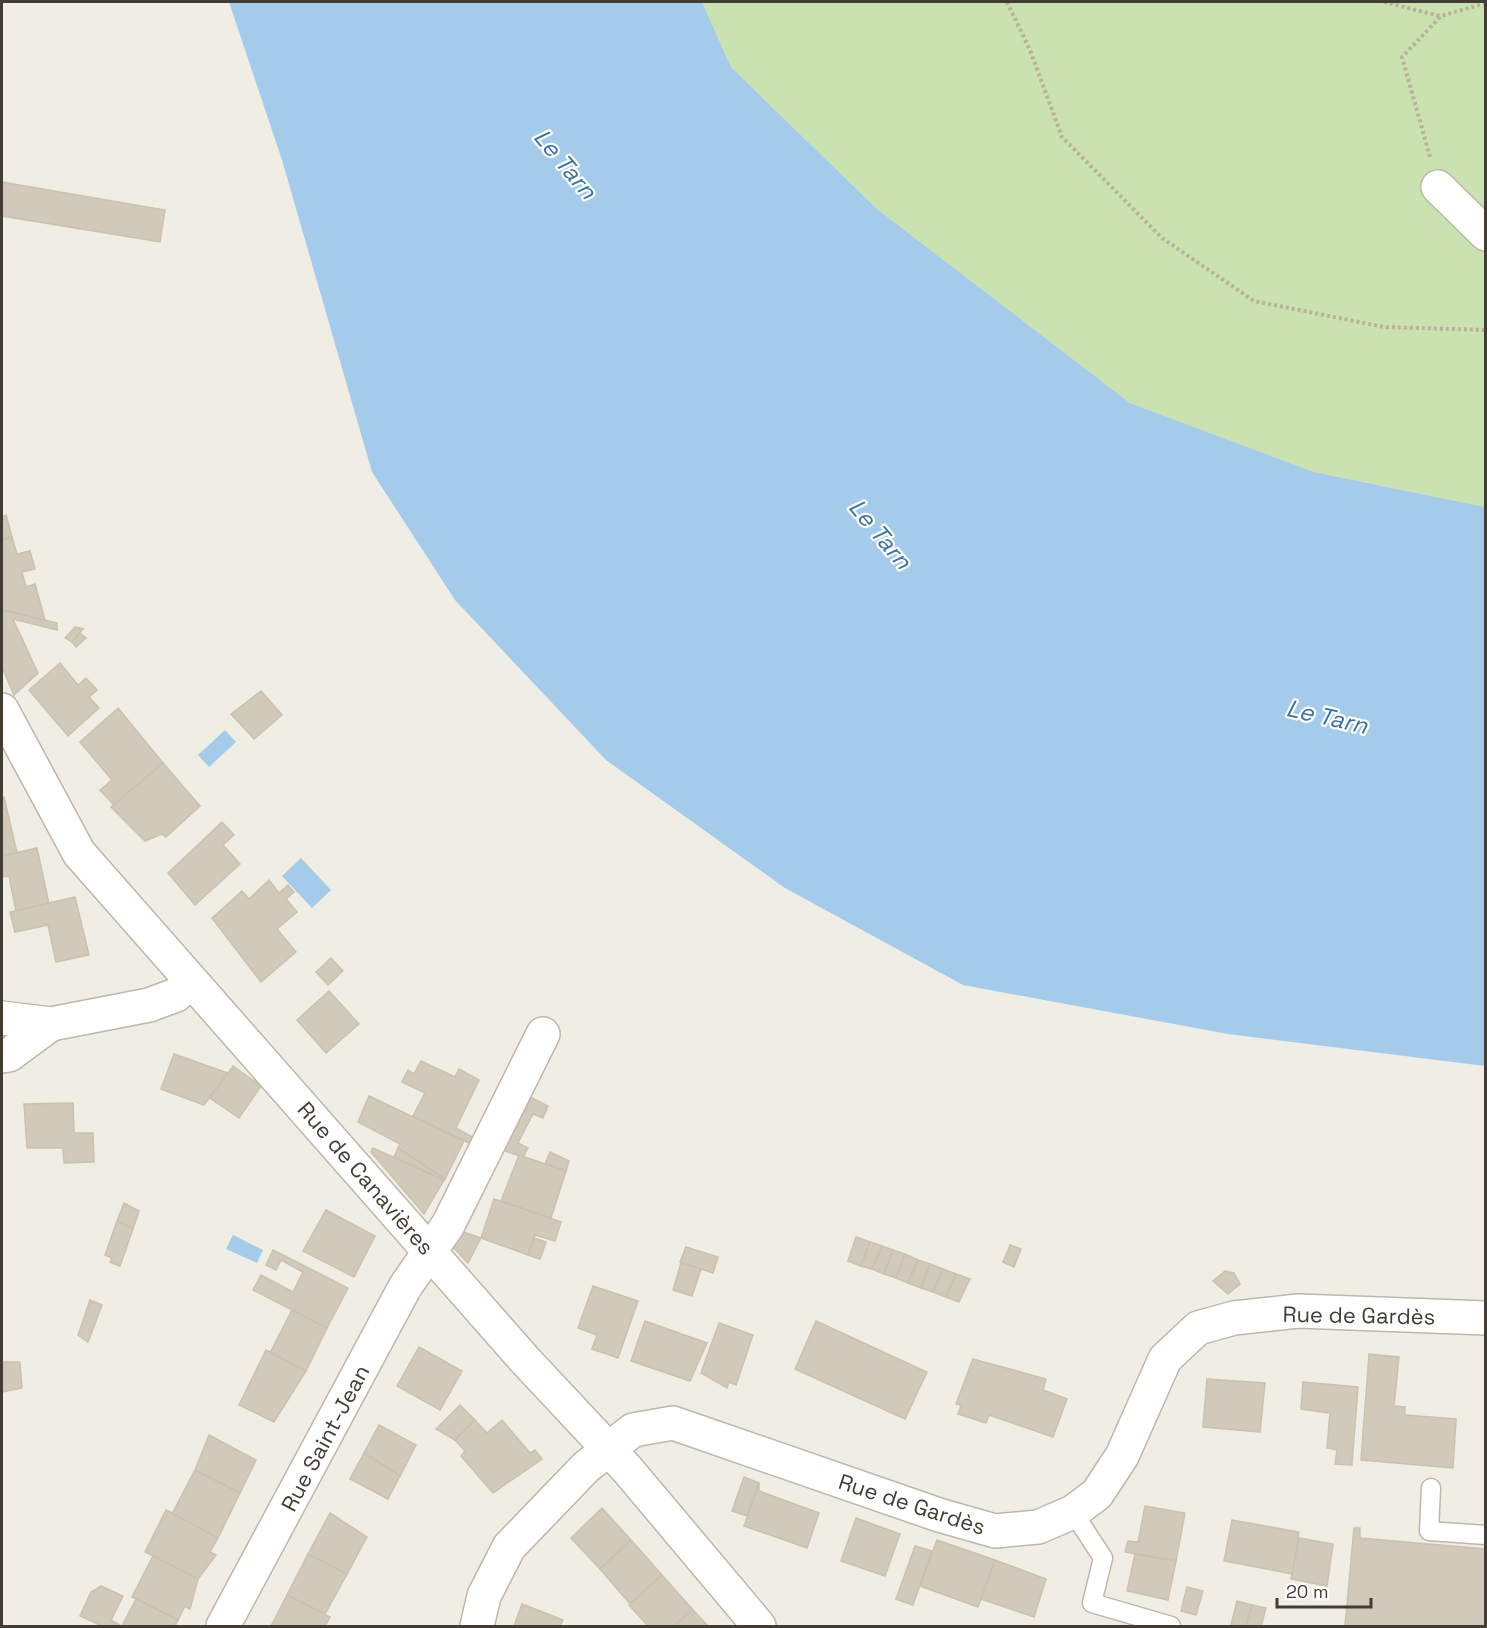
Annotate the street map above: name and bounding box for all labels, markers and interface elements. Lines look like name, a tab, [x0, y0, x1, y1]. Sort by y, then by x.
water label: Le Tarn	[527, 122, 605, 206]
water label: Le Tarn	[842, 492, 920, 576]
water label: Le Tarn	[1284, 692, 1372, 741]
street label: Rue de Canavières	[292, 1096, 440, 1260]
street label: Rue de Gardès	[1282, 1300, 1436, 1330]
street label: Rue Saint-Jean	[275, 1360, 375, 1516]
street label: Rue de Gardès	[835, 1467, 989, 1541]
scale bar	[1277, 1571, 1372, 1609]
text: 20 m	[1286, 1580, 1329, 1603]

